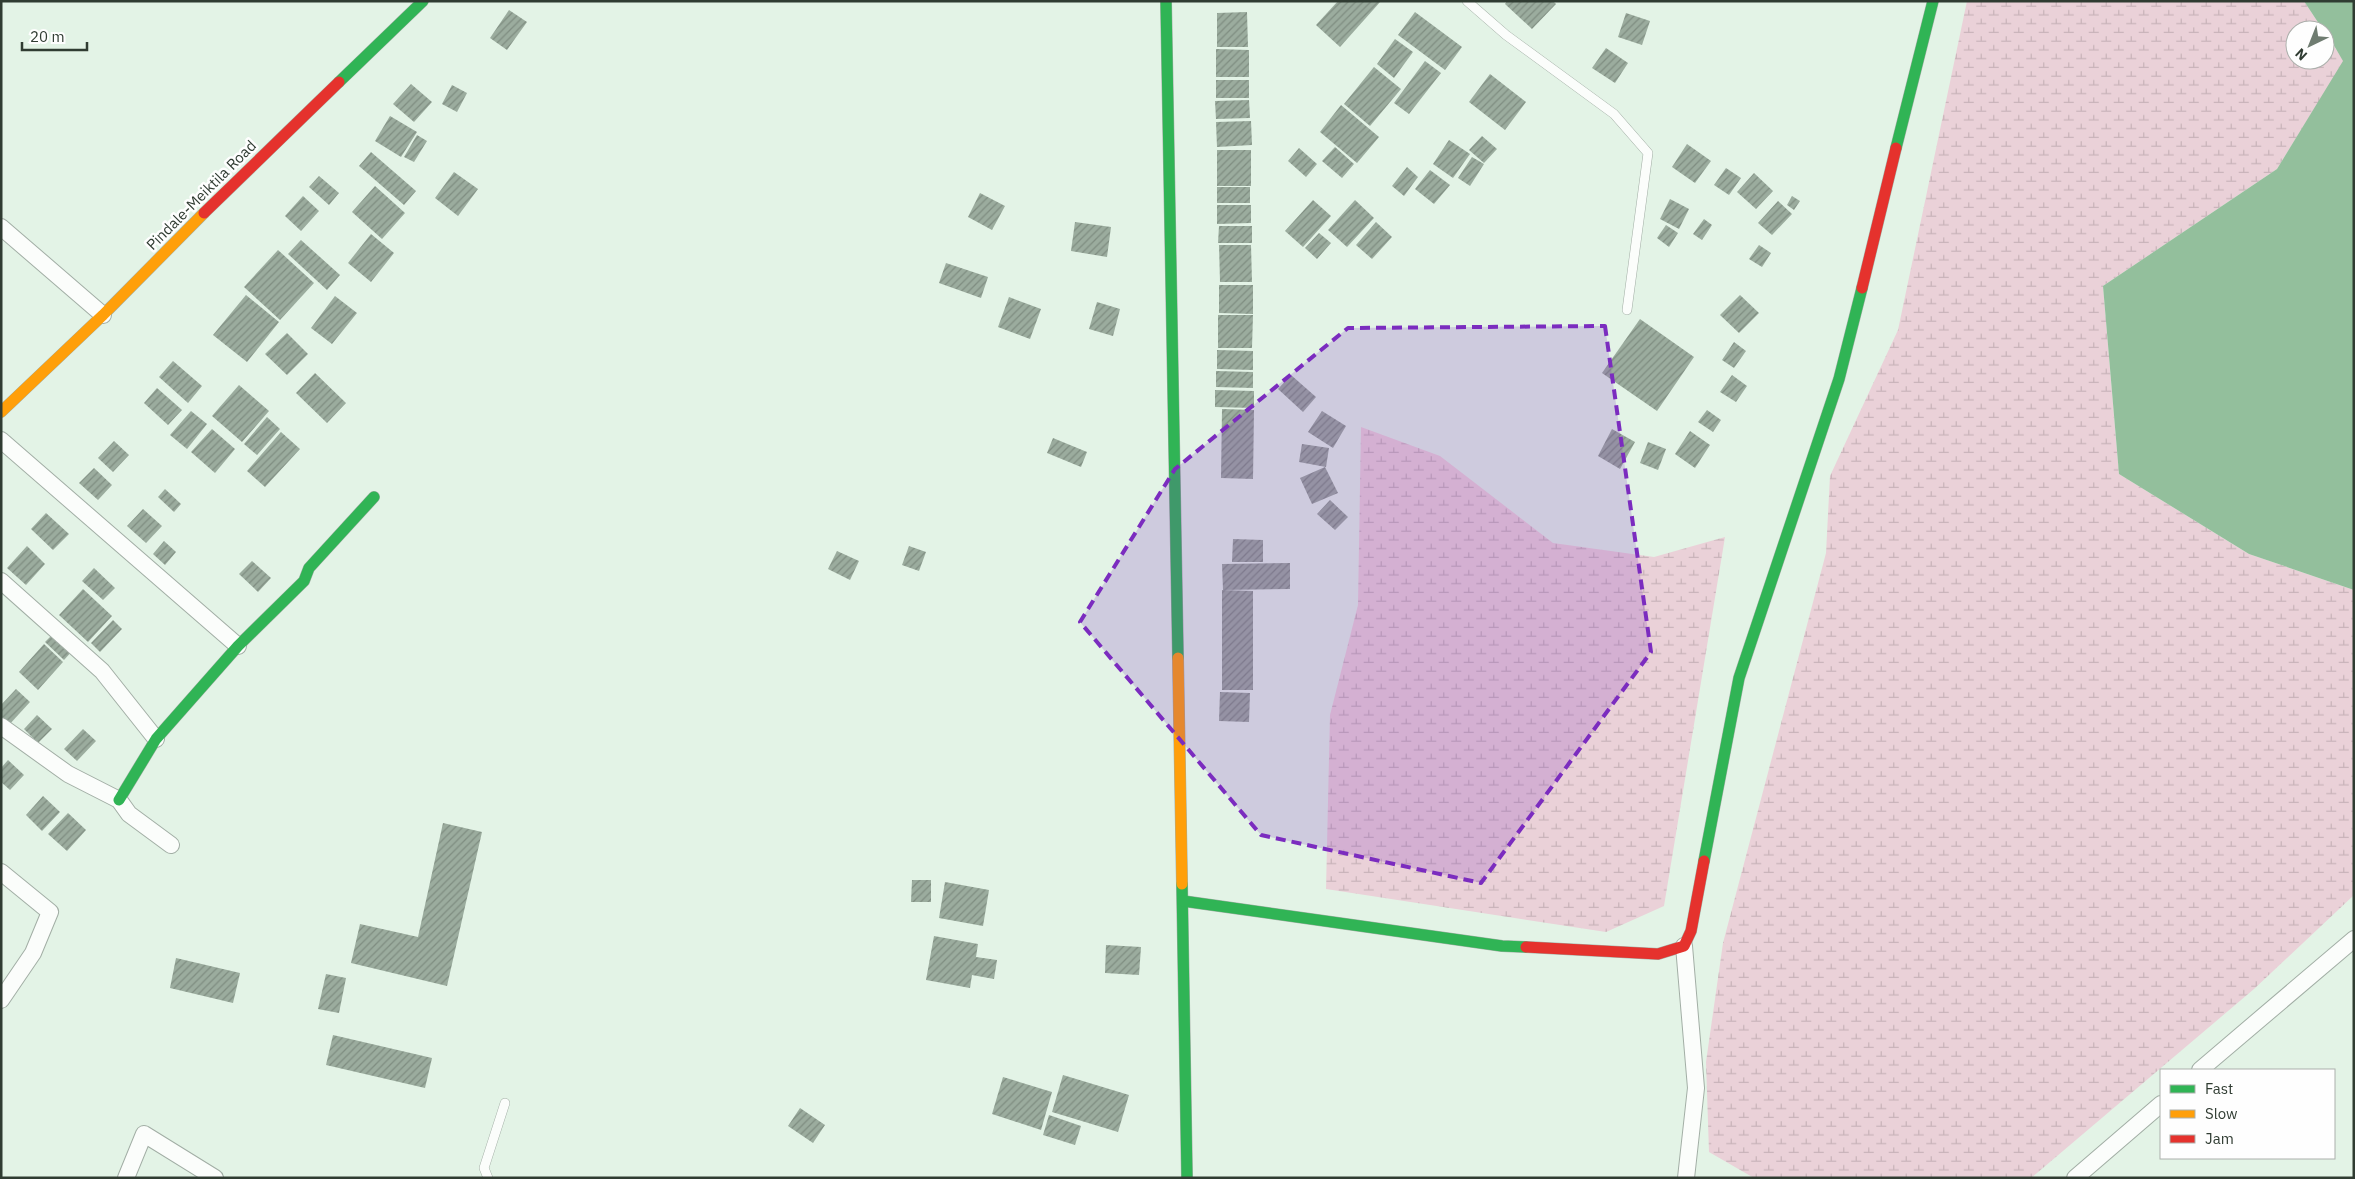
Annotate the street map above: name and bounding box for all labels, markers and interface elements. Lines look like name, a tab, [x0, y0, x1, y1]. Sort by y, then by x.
scale bar	[22, 20, 88, 52]
north arrow	[2285, 20, 2335, 70]
text: 20 m	[30, 27, 65, 46]
text: N	[2291, 44, 2311, 65]
street label: Pindale-Meiktila Road	[142, 136, 260, 254]
legend	[2160, 1069, 2335, 1159]
text: Fast	[2205, 1079, 2233, 1098]
text: Slow	[2205, 1104, 2238, 1123]
text: Jam	[2205, 1129, 2234, 1148]

